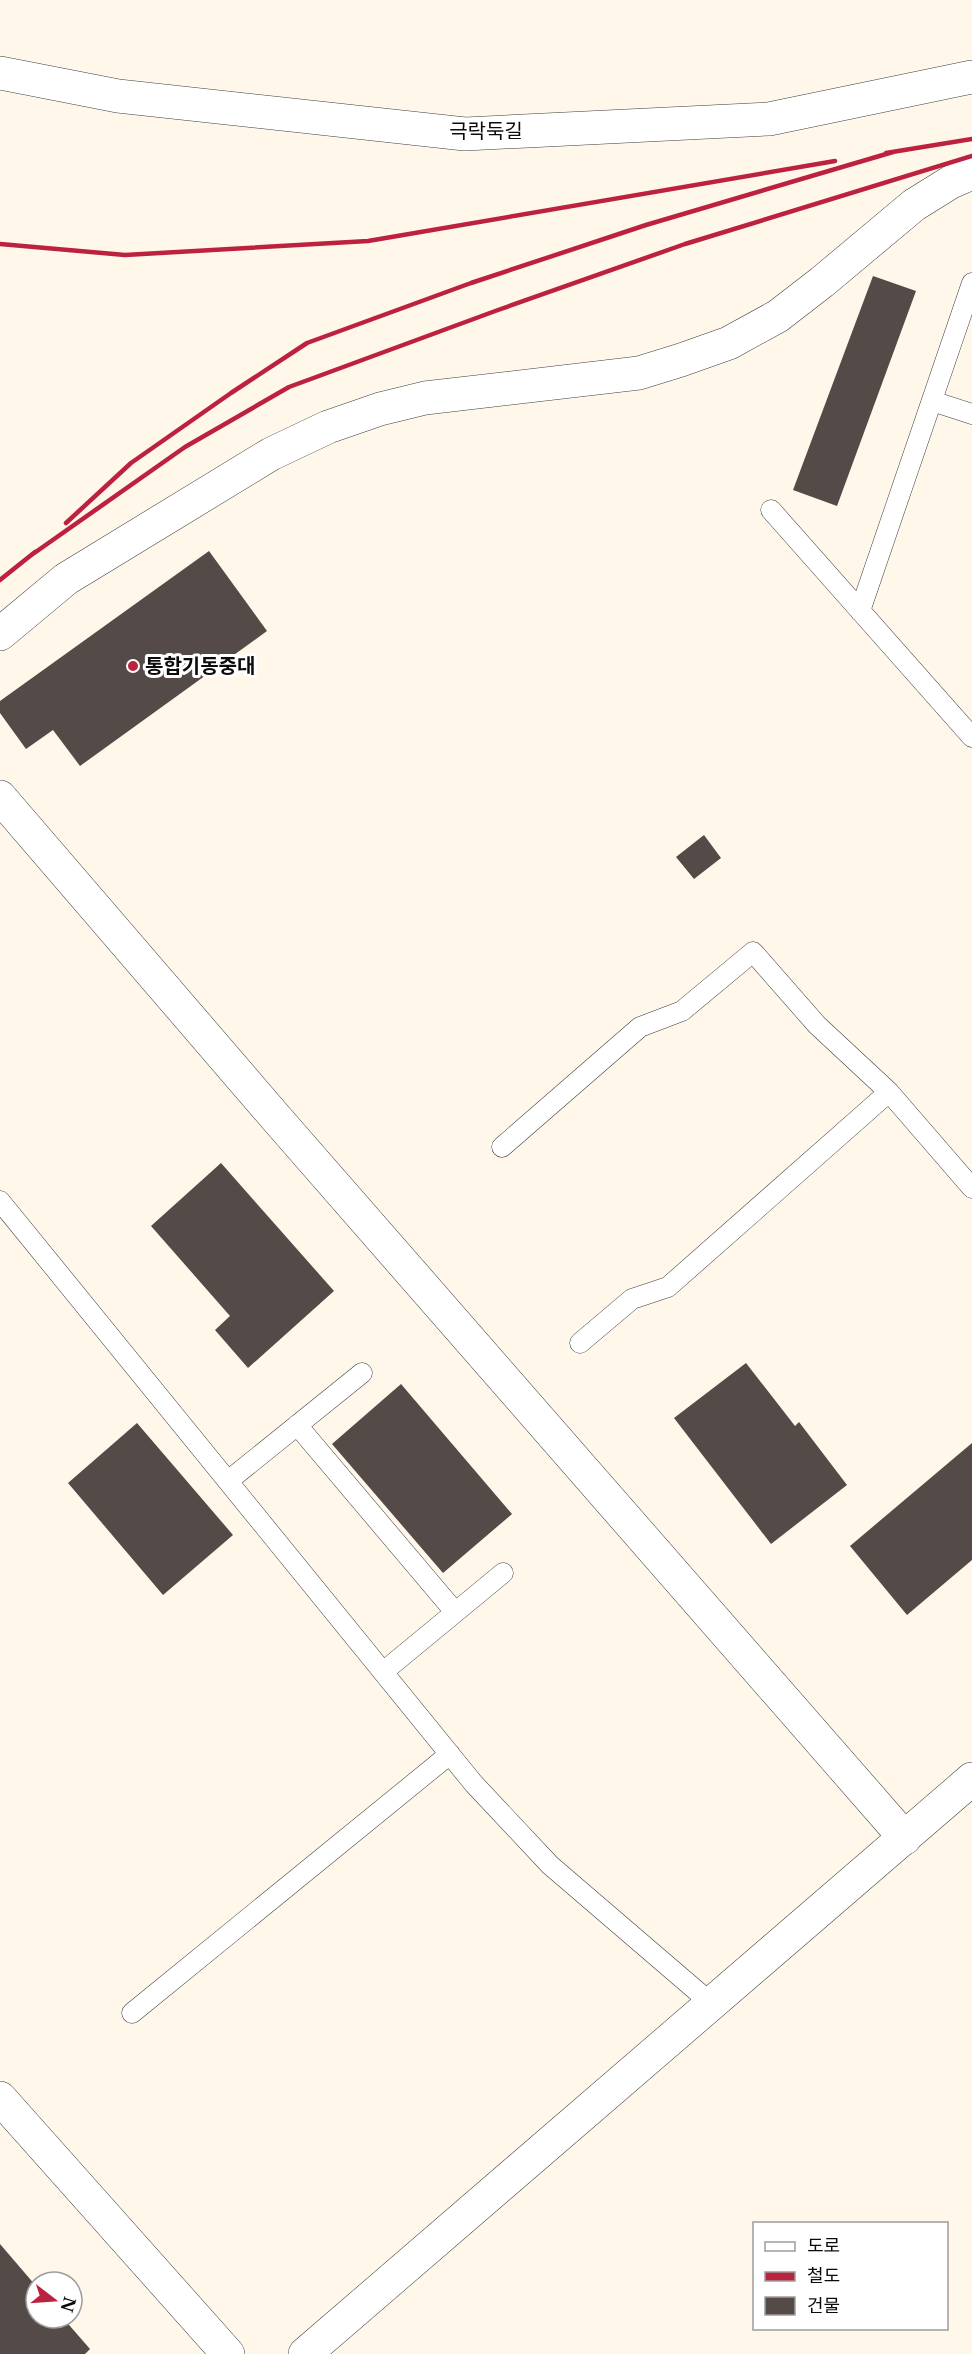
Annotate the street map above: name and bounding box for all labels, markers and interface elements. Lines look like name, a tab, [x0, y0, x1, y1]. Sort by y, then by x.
street label: 극락둑길	[449, 119, 523, 143]
place label: 통합기동중대	[145, 654, 255, 678]
marker: 통합기동중대	[126, 659, 140, 673]
legend	[753, 2222, 948, 2330]
text: 도로	[807, 2235, 840, 2257]
text: 철도	[807, 2265, 840, 2287]
north arrow	[24, 2270, 84, 2330]
text: N	[57, 2294, 80, 2315]
text: 건물	[807, 2295, 840, 2317]

